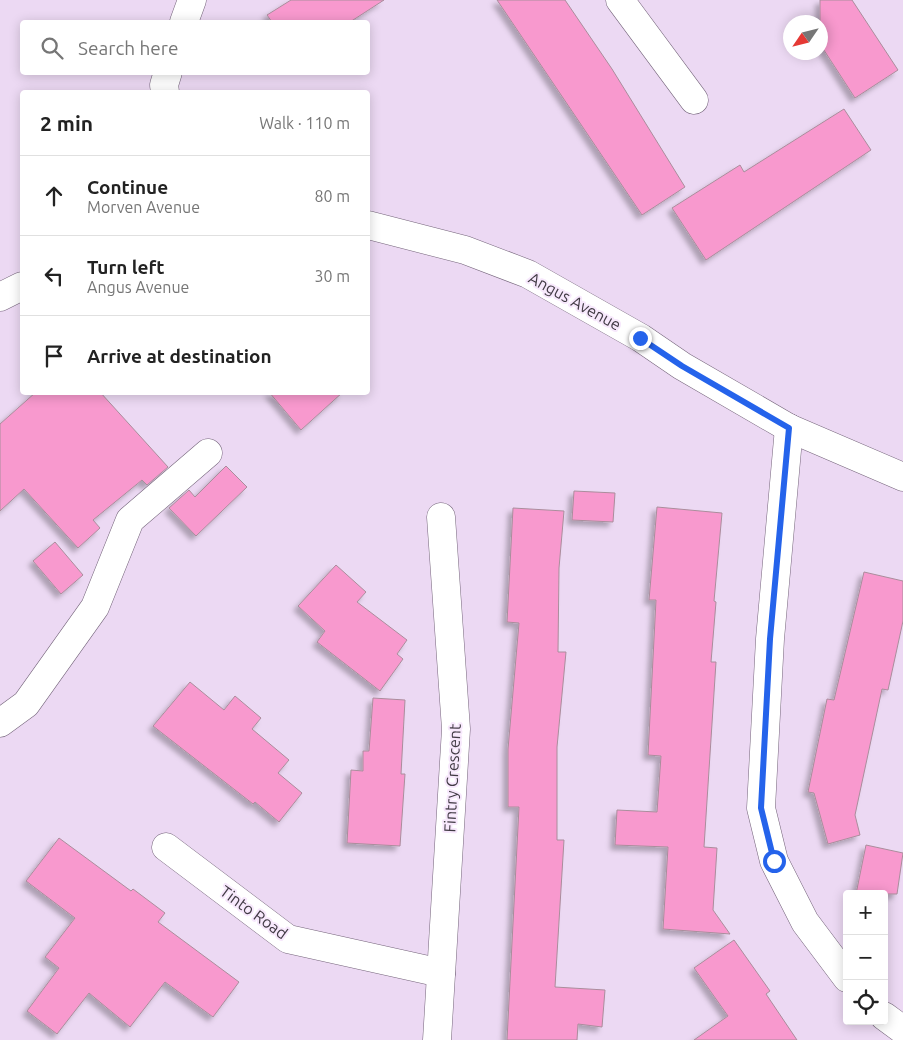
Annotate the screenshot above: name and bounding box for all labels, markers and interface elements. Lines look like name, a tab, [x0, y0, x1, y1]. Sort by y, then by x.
north arrow	[783, 15, 828, 60]
search box	[20, 20, 370, 75]
icon: search	[38, 34, 66, 62]
text: Search here	[78, 37, 178, 59]
text: 2 min	[40, 111, 93, 135]
text: Walk · 110 m	[259, 114, 350, 132]
text: Continue	[87, 176, 168, 198]
icon: ahead	[40, 182, 68, 210]
text: 80 m	[314, 187, 350, 205]
text: Morven Avenue	[87, 198, 200, 216]
text: Turn left	[87, 256, 165, 278]
icon: left	[40, 262, 68, 290]
text: 30 m	[314, 267, 350, 285]
street label: Angus Avenue	[526, 268, 624, 334]
text: Angus Avenue	[87, 278, 189, 296]
route end	[629, 327, 652, 350]
icon: arrive	[40, 342, 68, 370]
text: Arrive at destination	[87, 345, 272, 367]
street label: Fintry Crescent	[440, 722, 464, 833]
route start	[763, 850, 786, 873]
street label: Tinto Road	[217, 882, 291, 942]
map controls	[843, 890, 888, 1025]
button: +	[843, 890, 888, 935]
button: −	[843, 935, 888, 980]
button: locate	[843, 980, 888, 1025]

